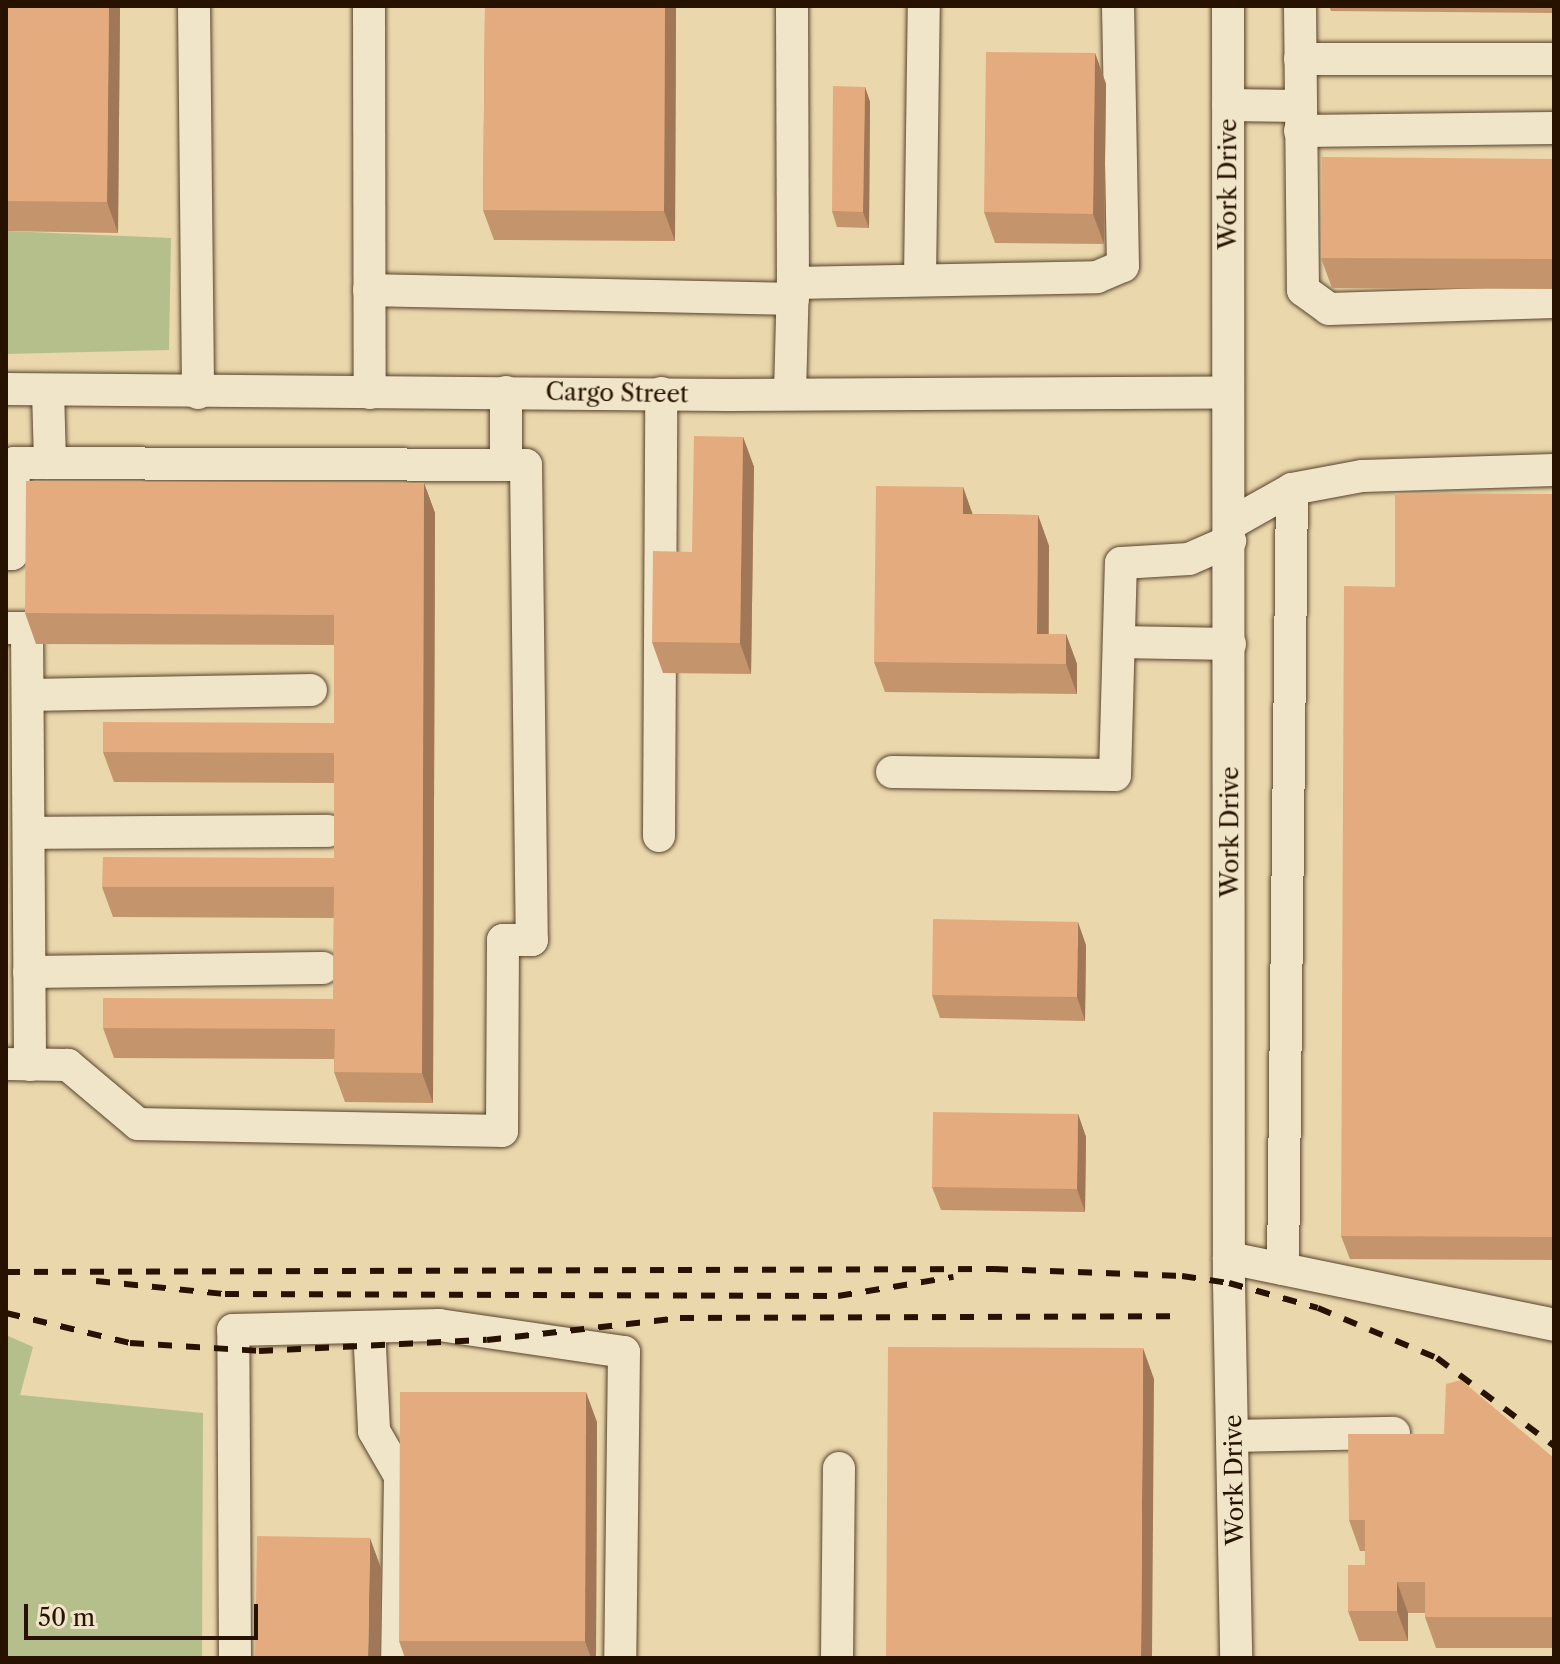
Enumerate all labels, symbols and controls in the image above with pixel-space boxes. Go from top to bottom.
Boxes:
street label: Work Drive [1214,118,1242,250]
street label: Cargo Street [545,377,689,409]
street label: Work Drive [1216,766,1244,898]
street label: Work Drive [1218,1414,1250,1546]
scale bar [28,1588,262,1638]
text: 50 m [38,1603,95,1632]

